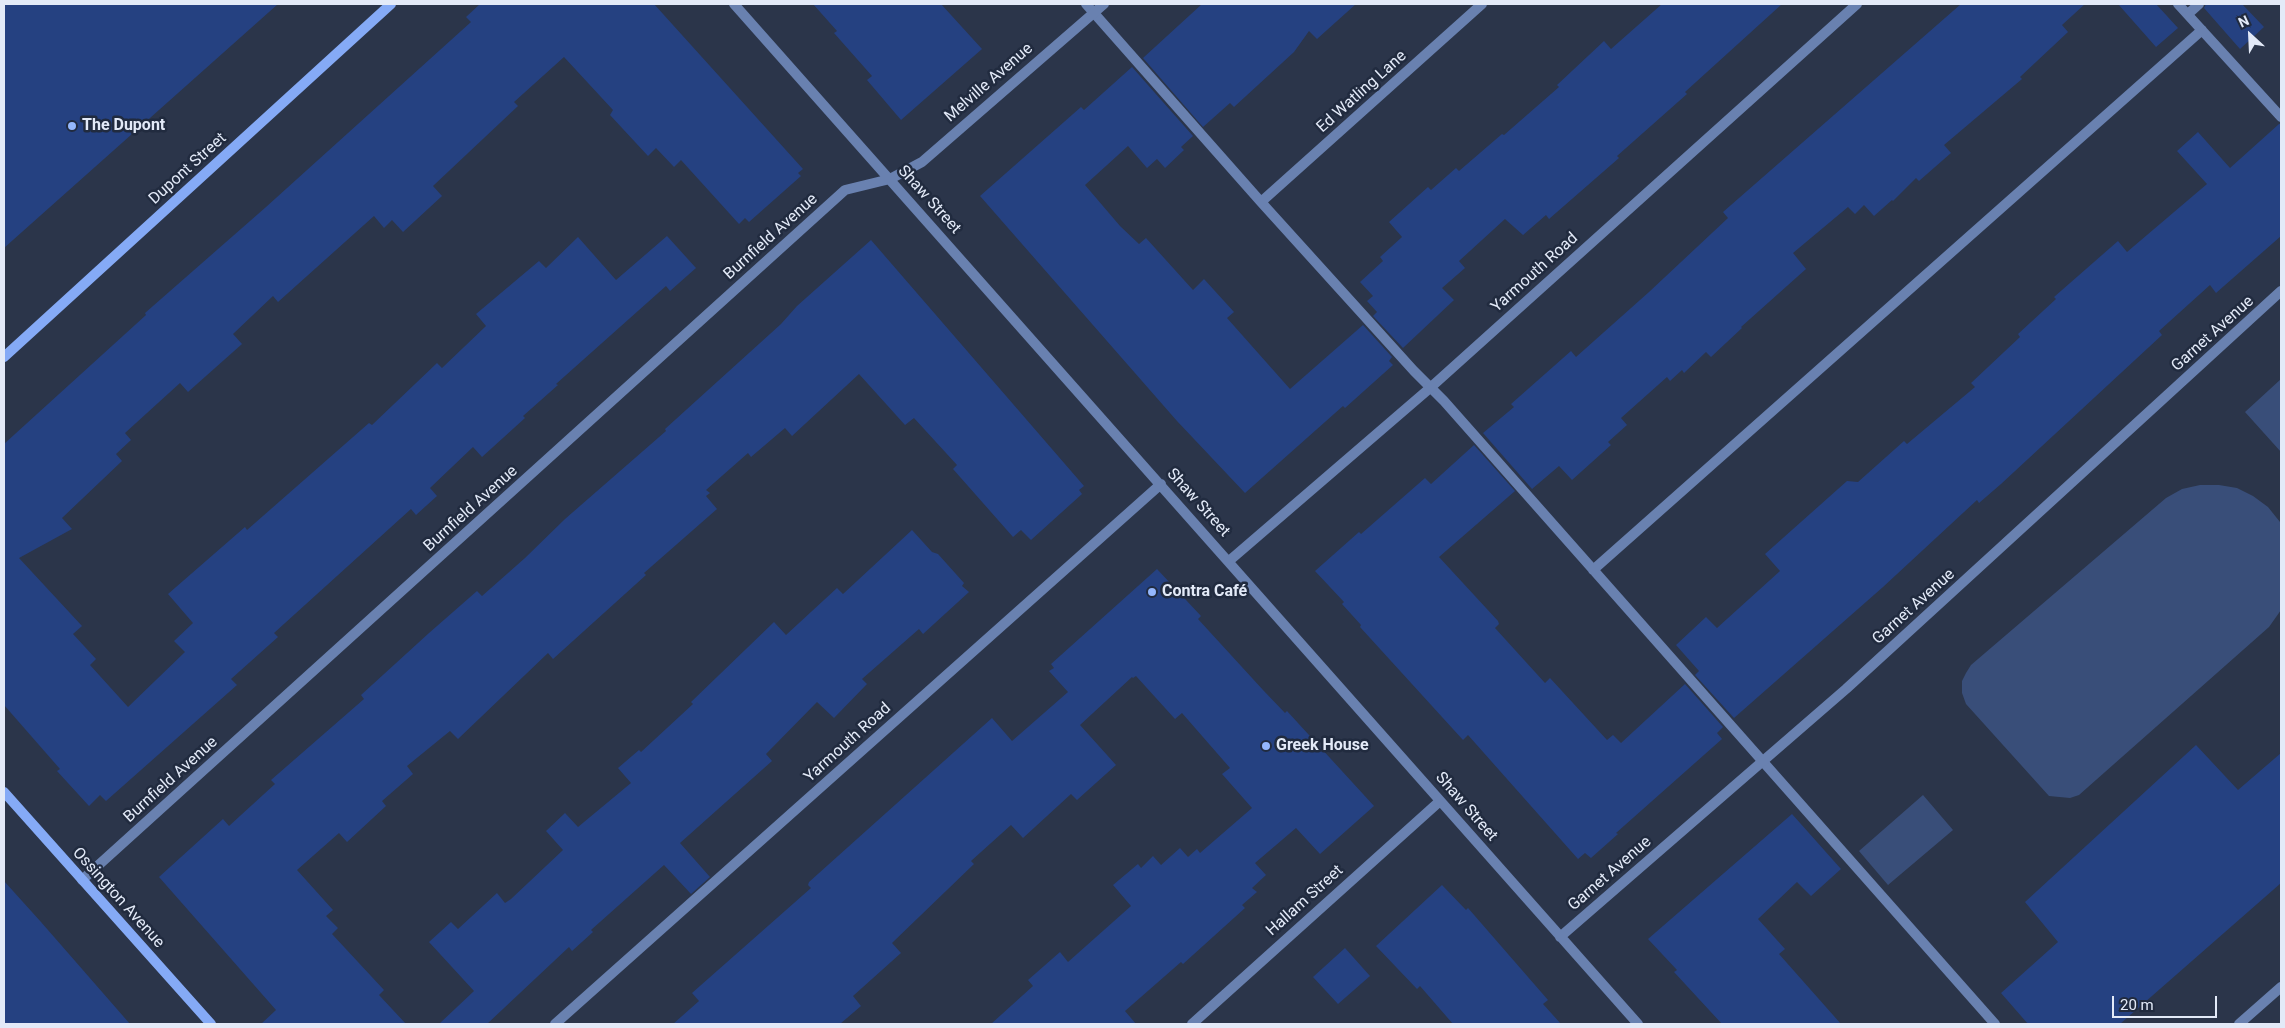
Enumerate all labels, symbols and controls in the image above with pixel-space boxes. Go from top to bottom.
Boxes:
north arrow [2225,10,2275,60]
text: N [2236,12,2252,31]
street label: Melville Avenue [941,39,1037,127]
street label: Ed Watling Lane [1313,47,1411,137]
place label: The Dupont [82,116,165,136]
marker: The Dupont [66,120,78,132]
street label: Dupont Street [145,129,231,209]
street label: Shaw Street [893,162,965,238]
street label: Burnfield Avenue [720,190,822,284]
street label: Yarmouth Road [1488,229,1582,317]
street label: Garnet Avenue [2168,292,2258,376]
street label: Burnfield Avenue [420,462,522,556]
street label: Shaw Street [1162,465,1234,541]
street label: Garnet Avenue [1869,565,1959,649]
place label: Contra Café [1162,582,1247,602]
marker: Contra Café [1146,586,1158,598]
street label: Yarmouth Road [801,699,895,787]
street label: Burnfield Avenue [120,733,222,827]
place label: Greek House [1276,736,1369,756]
marker: Greek House [1260,740,1272,752]
street label: Shaw Street [1431,769,1501,845]
street label: Garnet Avenue [1565,833,1655,915]
street label: Ossington Avenue [68,844,168,952]
street label: Hallam Street [1263,861,1347,941]
scale bar [2115,986,2220,1018]
text: 20 m [2120,996,2154,1014]

